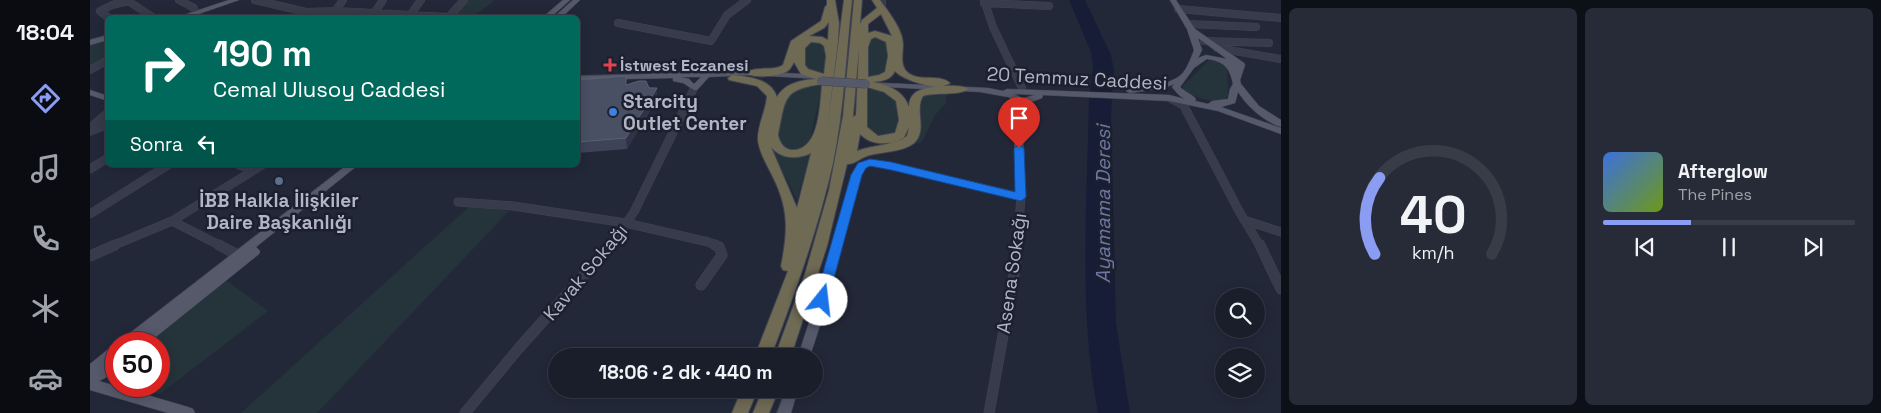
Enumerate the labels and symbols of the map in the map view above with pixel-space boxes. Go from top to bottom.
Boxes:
place label: İstwest Eczanesi [620,55,748,76]
marker: İstwest Eczanesi [604,59,616,71]
street label: 20 Temmuz Caddesi [986,61,1168,96]
place label: Starcity Outlet Center [623,89,747,136]
pin [998,97,1040,148]
marker: Starcity Outlet Center [607,106,619,118]
water label: Ayamama Deresi [1090,123,1116,283]
marker: İBB Halkla İlişkiler Daire Başkanlığı [273,175,285,187]
place label: İBB Halkla İlişkiler Daire Başkanlığı [199,188,359,235]
street label: Asena Sokağı [991,211,1032,335]
street label: Kavak Sokağı [538,219,633,326]
position arrow [795,273,847,325]
speed limit sign: 50 [105,332,170,397]

